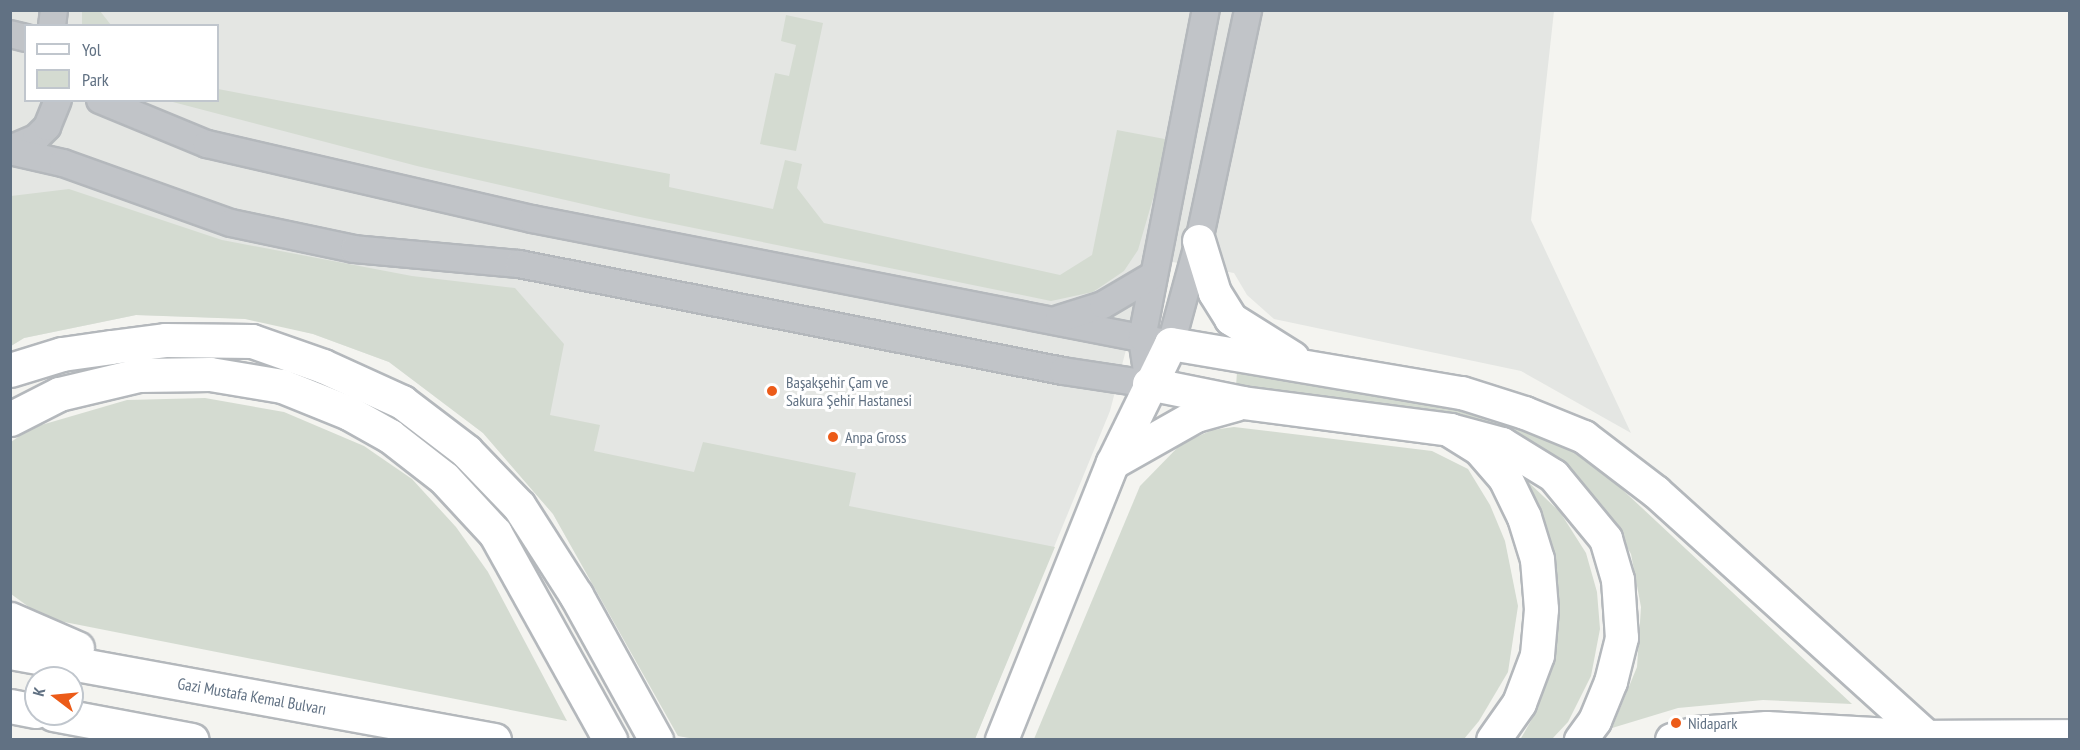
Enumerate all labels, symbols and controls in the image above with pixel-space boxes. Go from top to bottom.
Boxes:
legend [24,24,219,102]
text: Yol [82,38,101,61]
text: Park [82,68,109,91]
place label: Başakşehir Çam ve Sakura Şehir Hastanesi [786,372,912,410]
marker: Başakşehir Çam ve Sakura Şehir Hastanesi [763,382,781,400]
place label: Anpa Gross [845,427,906,447]
marker: Anpa Gross [826,430,840,444]
north arrow [24,666,84,726]
street label: Gazi Mustafa Kemal Bulvarı [176,673,328,719]
text: K [28,685,49,698]
place label: Nidapark [1688,713,1737,733]
marker: Nidapark [1669,716,1683,730]

